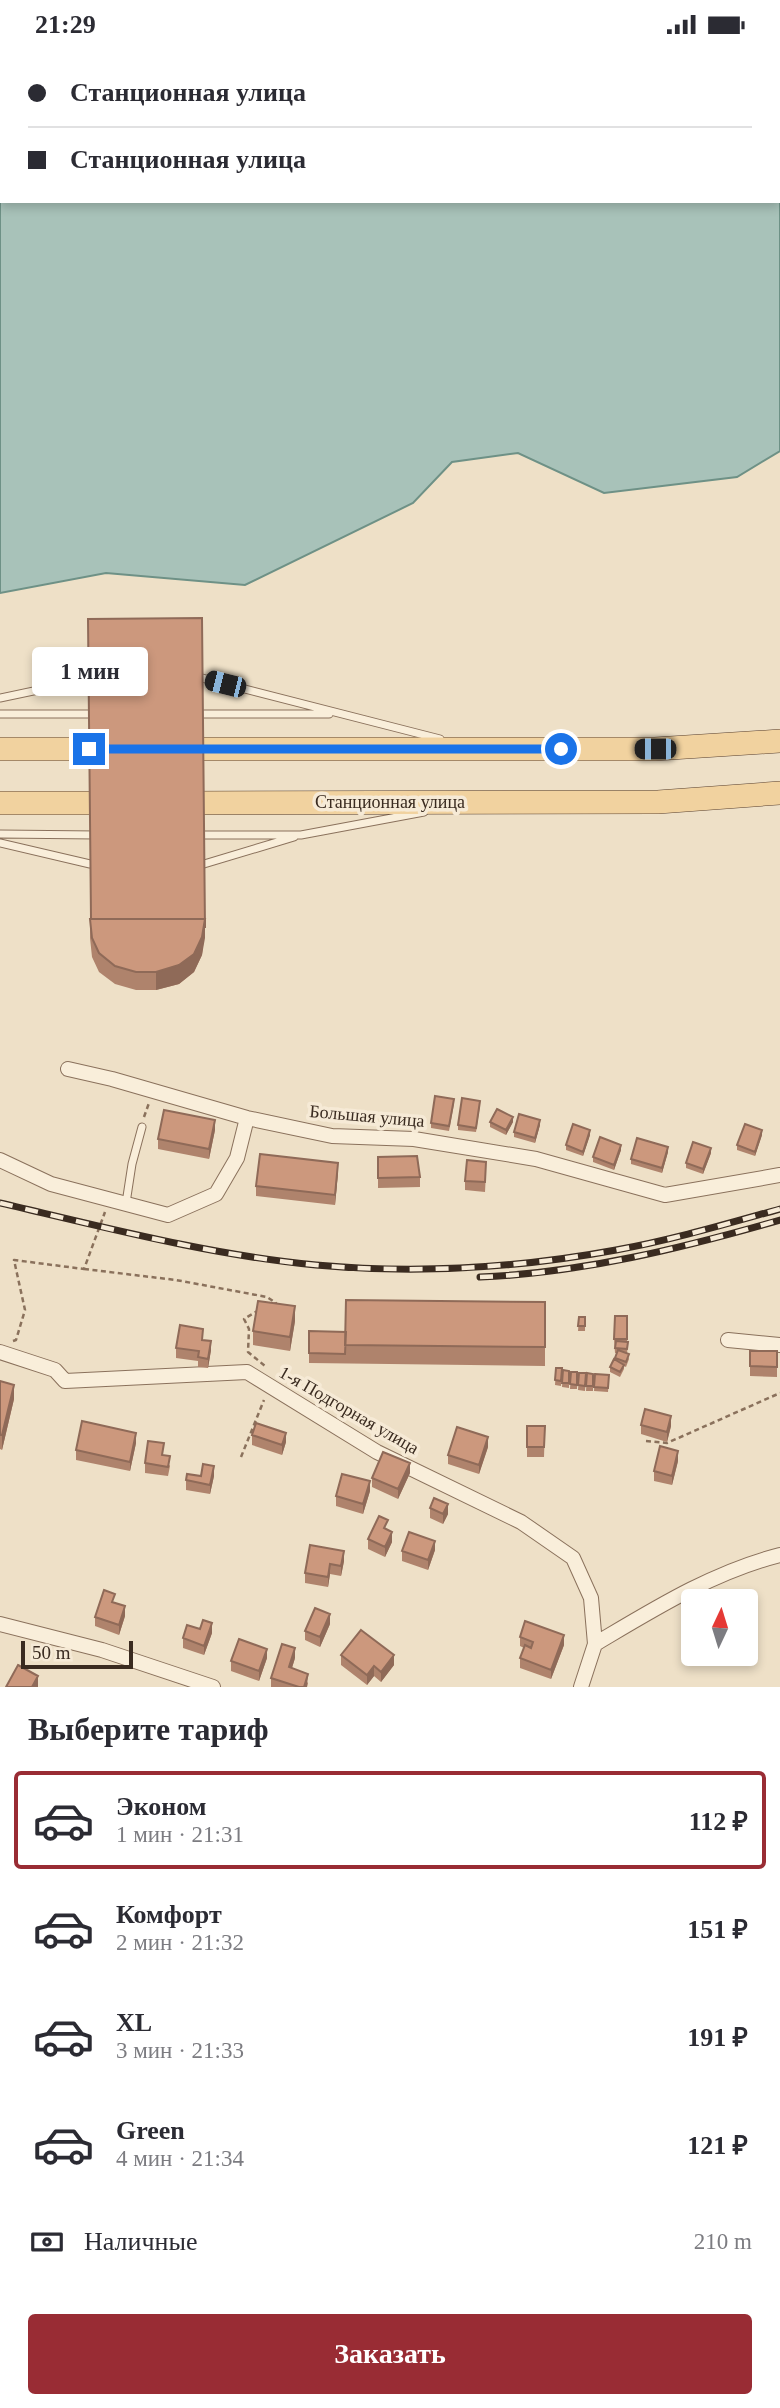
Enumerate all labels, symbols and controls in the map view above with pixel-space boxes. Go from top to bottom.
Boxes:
text: 21:29 [35,10,96,39]
text: Станционная улица [70,78,306,107]
text: Станционная улица [70,145,306,174]
callout: 1 мин [31,647,147,697]
text: 1 мин [60,659,120,684]
car [203,669,248,699]
route end [73,733,105,765]
route start [545,733,577,765]
car [635,739,677,760]
street label: Станционная улица [315,792,465,812]
street label: Большая улица [309,1101,425,1131]
street label: 1-я Подгорная улица [275,1362,423,1458]
north arrow [681,1589,758,1666]
map controls [681,1589,758,1666]
scale bar [21,1638,133,1670]
text: 50 m [32,1642,71,1663]
text: Выберите тариф [28,1711,269,1747]
icon: car [32,1789,95,1852]
text: Эконом [116,1792,206,1821]
text: 112 ₽ [689,1807,748,1836]
text: 1 мин · 21:31 [116,1822,244,1847]
icon: car [32,1897,95,1960]
text: Комфорт [116,1900,222,1929]
text: 151 ₽ [687,1915,748,1944]
text: 2 мин · 21:32 [116,1930,244,1955]
icon: car [32,2005,95,2068]
text: XL [116,2008,152,2037]
text: 191 ₽ [687,2023,748,2052]
text: 3 мин · 21:33 [116,2038,244,2063]
icon: car [32,2113,95,2176]
text: Green [116,2116,185,2145]
text: 121 ₽ [687,2131,748,2160]
text: 4 мин · 21:34 [116,2146,244,2171]
icon: cash [28,2223,66,2261]
text: Наличные [84,2227,197,2256]
text: 210 m [694,2229,752,2254]
button: Заказать [28,2314,752,2394]

